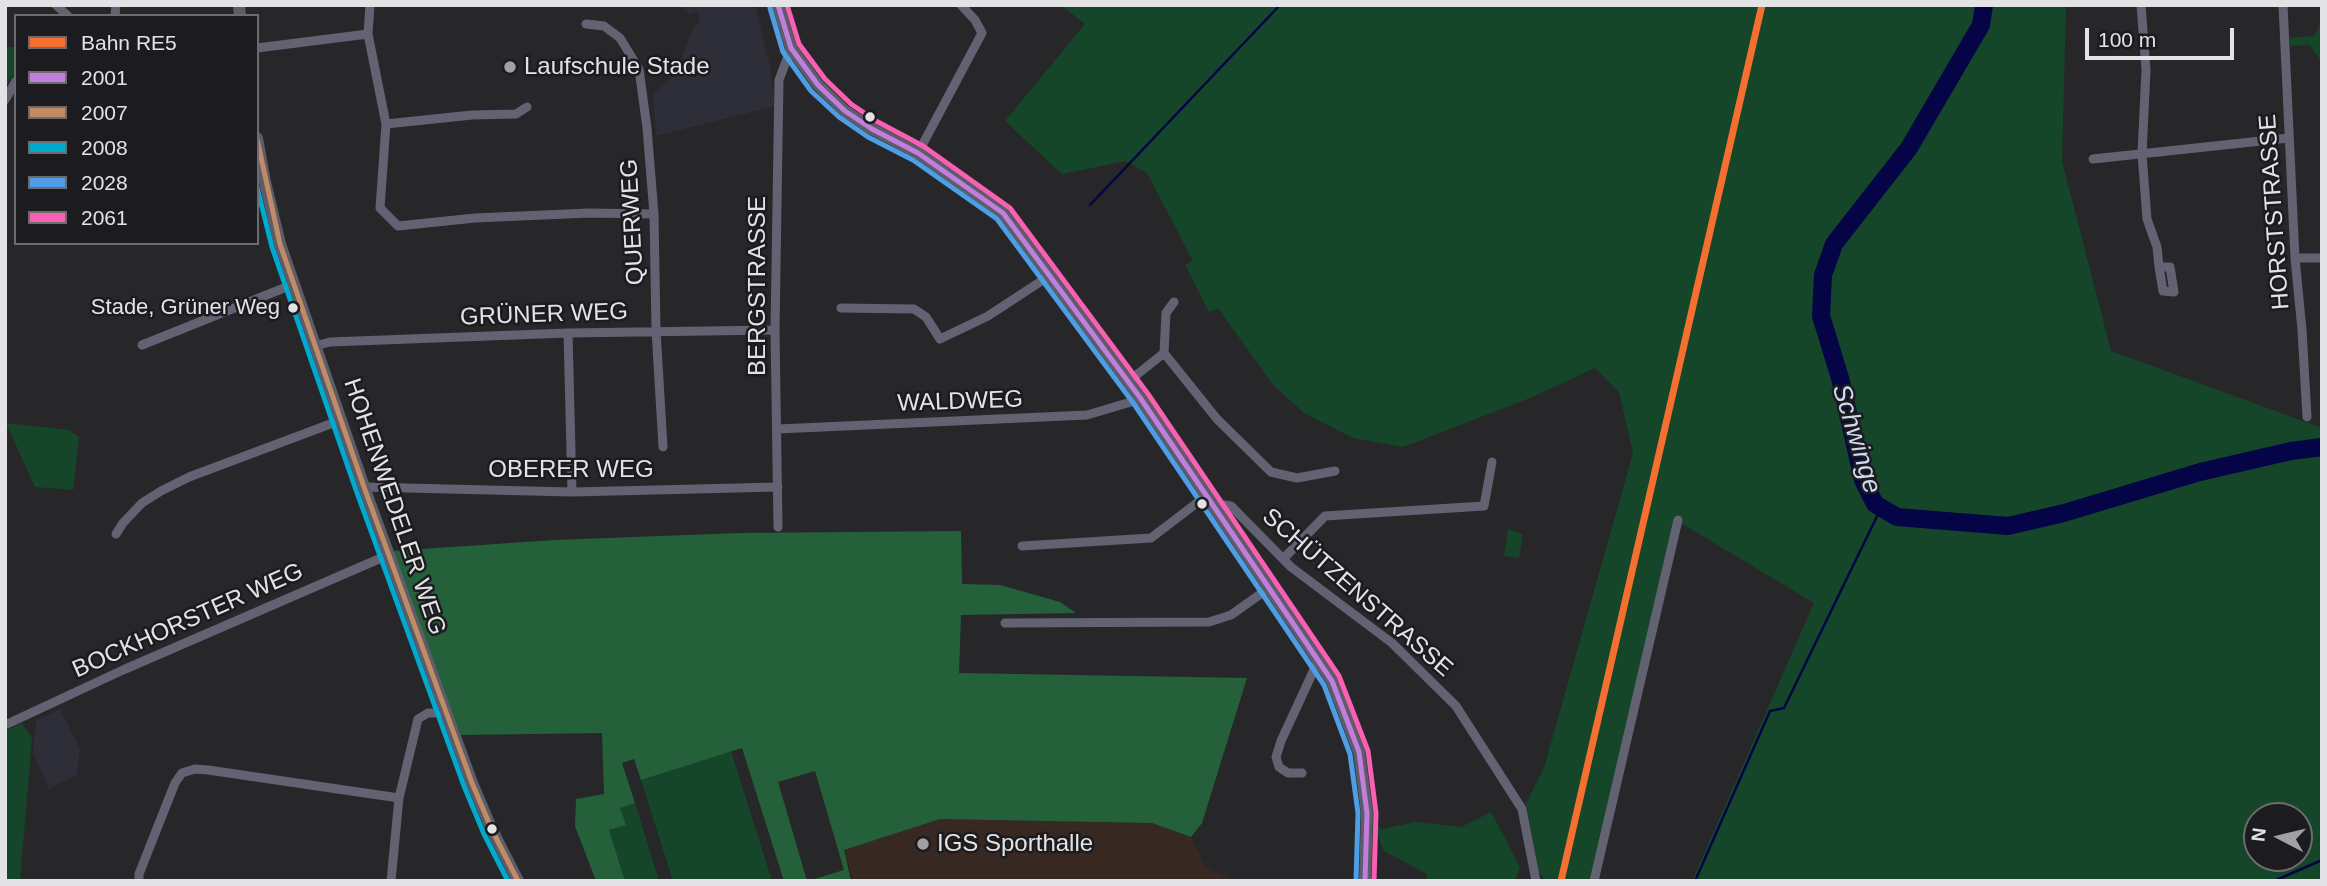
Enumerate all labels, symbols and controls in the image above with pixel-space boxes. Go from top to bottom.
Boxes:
legend [14,14,259,245]
scale bar [2089,14,2238,58]
text: 100 m [2098,28,2156,51]
text: Bahn RE5 [81,31,177,54]
place label: Laufschule Stade [524,53,709,81]
marker: Laufschule Stade [502,59,518,75]
text: 2001 [81,66,128,89]
text: 2007 [81,101,128,124]
unlabelled marker [863,110,877,124]
street label: HORSTSTRASSE [2254,113,2296,311]
text: 2008 [81,136,128,159]
street label: QUERWEG [615,158,651,286]
text: 2028 [81,171,128,194]
street label: BERGSTRASSE [744,196,772,376]
text: 2061 [81,206,128,229]
place label: Stade, Grüner Weg [91,295,280,321]
street label: GRÜNER WEG [460,298,628,332]
marker: Stade, Grüner Weg [286,301,300,315]
street label: HOHENWEDELER WEG [337,375,451,639]
water label: Schwinge [1825,381,1887,497]
street label: WALDWEG [897,385,1023,419]
street label: OBERER WEG [488,456,654,484]
unlabelled marker [1195,497,1209,511]
street label: SCHÜTZENSTRASSE [1256,503,1458,683]
street label: BOCKHORSTER WEG [68,557,308,685]
north arrow [2243,802,2313,872]
unlabelled marker [485,822,499,836]
text: N [2247,827,2270,843]
place label: IGS Sporthalle [937,830,1093,858]
marker: IGS Sporthalle [915,836,931,852]

